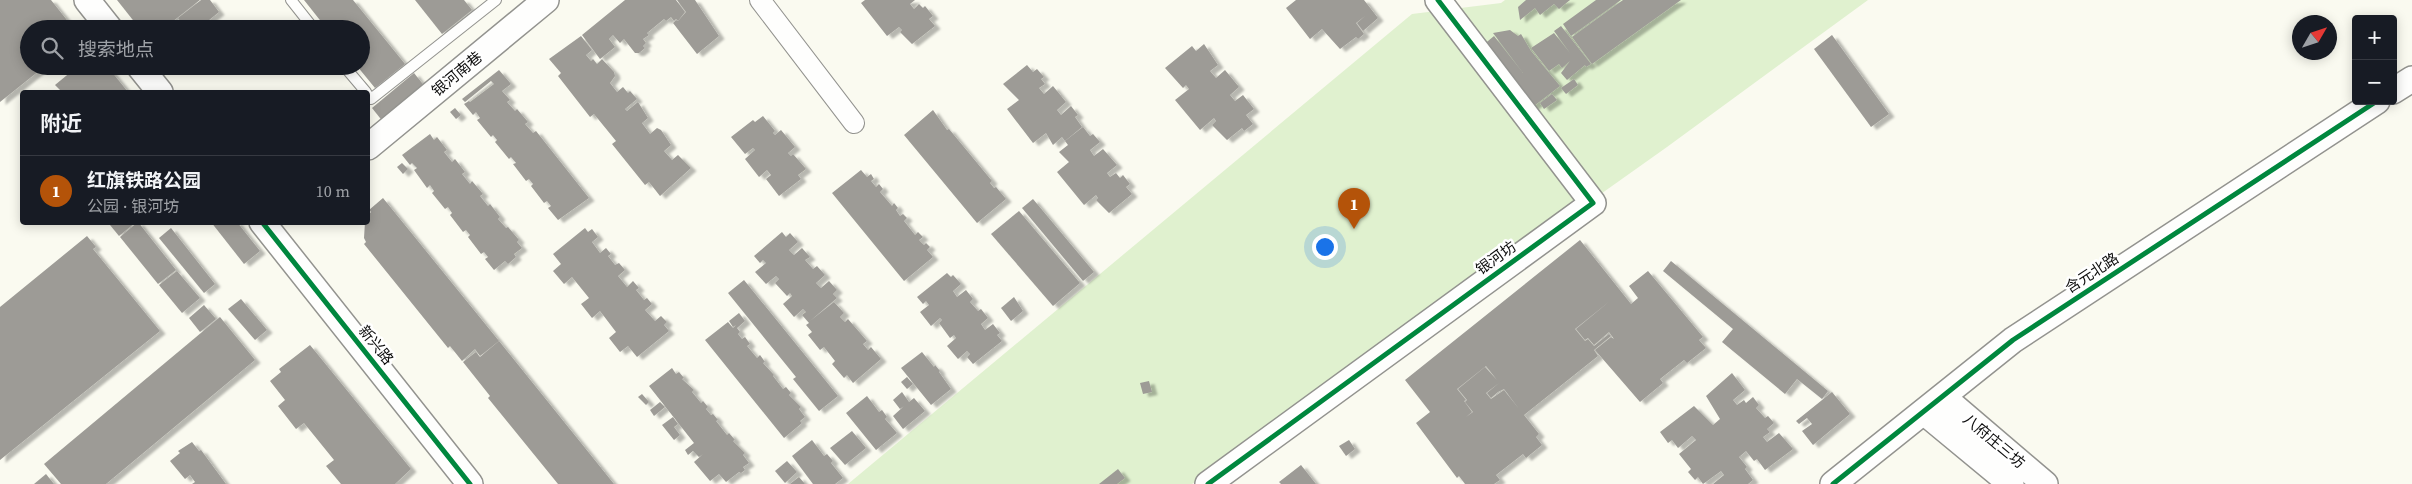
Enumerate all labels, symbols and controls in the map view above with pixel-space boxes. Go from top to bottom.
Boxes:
north arrow [2292,15,2337,60]
map controls [2352,15,2397,105]
button: + [2352,15,2397,60]
search box [20,20,370,75]
icon: search [38,34,66,62]
text: 搜索地点 [78,36,154,62]
street label: 银河南巷 [427,46,486,101]
button: − [2352,60,2397,105]
text: 附近 [40,109,82,138]
text: 红旗铁路公园 [87,167,201,193]
text: 1 [52,180,60,202]
text: 10 m [316,180,350,202]
pin: 1 [1338,188,1370,229]
text: 公园 · 银河坊 [87,195,179,217]
your location [1312,234,1338,260]
street label: 银河坊 [1471,236,1520,279]
street label: 含元北路 [2061,247,2123,298]
street label: 新兴路 [354,321,399,369]
street label: 八府庄三坊 [1959,408,2030,473]

